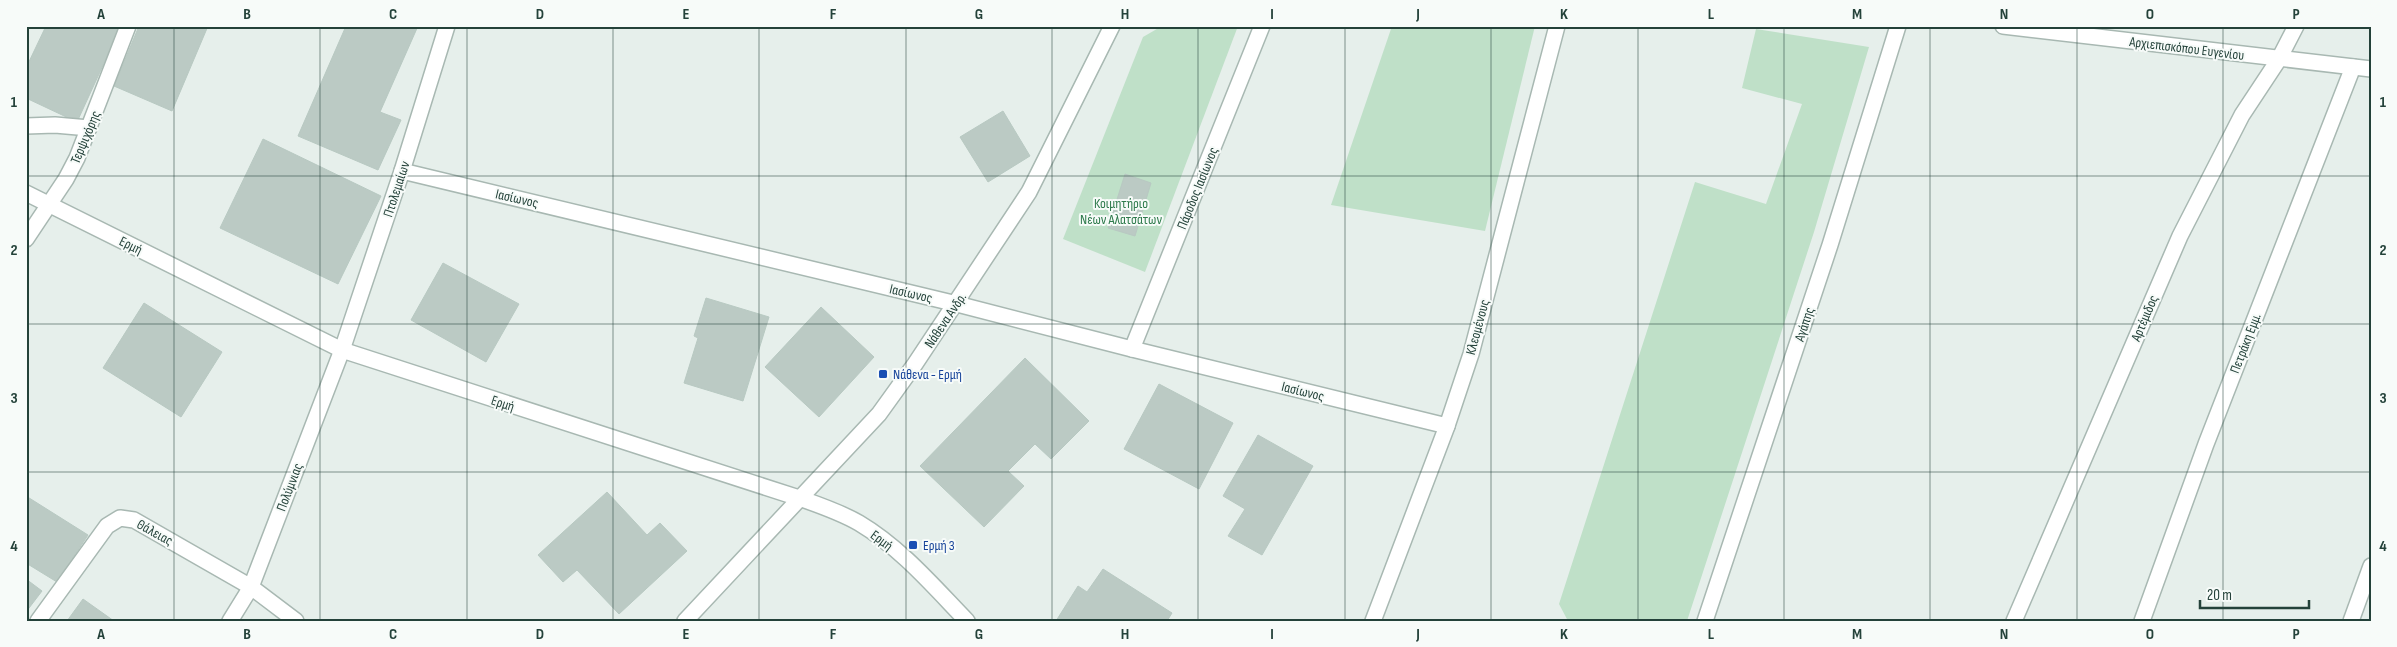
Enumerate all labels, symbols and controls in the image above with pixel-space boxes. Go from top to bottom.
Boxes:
text: A [96,5,105,24]
text: B [243,5,251,24]
text: C [389,5,397,24]
text: D [536,5,544,24]
text: E [683,5,690,24]
text: F [830,5,837,24]
text: G [975,5,983,24]
text: H [1121,5,1129,24]
text: I [1270,5,1274,24]
text: J [1415,5,1420,24]
text: K [1560,5,1568,24]
text: L [1708,5,1715,24]
text: M [1852,5,1862,24]
text: N [2000,5,2008,24]
text: O [2146,5,2154,24]
text: P [2292,5,2300,24]
street label: Αρχιεπισκόπου Ευγενίου [2128,33,2245,64]
text: 1 [11,93,18,112]
text: 1 [2380,93,2387,112]
street label: Τερψιχόρης [67,108,104,166]
street label: Πάροδος Ιασίωνος [1173,145,1222,232]
street label: Πτολεμαίων [379,159,414,219]
street label: Ιασίωνος [494,185,540,212]
park label: Κοιμητήριο Νέων Αλατσάτων [1080,195,1162,228]
street label: Ερμή [116,233,145,258]
text: 2 [10,241,18,260]
text: 2 [2379,241,2387,260]
street label: Ιασίωνος [888,280,934,307]
street label: Νάθενα Ανδρ. [921,289,970,351]
street label: Αρτέμιδος [2127,293,2162,345]
street label: Κλεομένους [1462,298,1493,357]
street label: Αγάπης [1791,305,1818,344]
street label: Πετράκη Εμμ. [2226,311,2265,376]
place label: Νάθενα - Ερμή [893,366,962,383]
marker: Νάθενα - Ερμή [877,368,889,380]
street label: Ιασίωνος [1280,378,1326,405]
text: 3 [10,389,18,408]
text: 3 [2379,389,2387,408]
street label: Ερμή [489,392,517,415]
street label: Πολύμνιας [273,461,306,514]
street label: Θάλειας [134,516,176,549]
street label: Ερμή [867,527,896,554]
text: 4 [10,537,18,556]
place label: Ερμή 3 [923,537,955,554]
text: 4 [2379,537,2387,556]
marker: Ερμή 3 [907,539,919,551]
scale bar [2200,577,2308,609]
text: 20 m [2207,586,2232,605]
text: A [96,625,105,644]
text: B [243,625,251,644]
text: C [389,625,397,644]
text: D [536,625,544,644]
text: E [683,625,690,644]
text: F [830,625,837,644]
text: G [975,625,983,644]
text: H [1121,625,1129,644]
text: I [1270,625,1274,644]
text: J [1415,625,1420,644]
text: K [1560,625,1568,644]
text: L [1708,625,1715,644]
text: M [1852,625,1862,644]
text: N [2000,625,2008,644]
text: O [2146,625,2154,644]
text: P [2292,625,2300,644]

